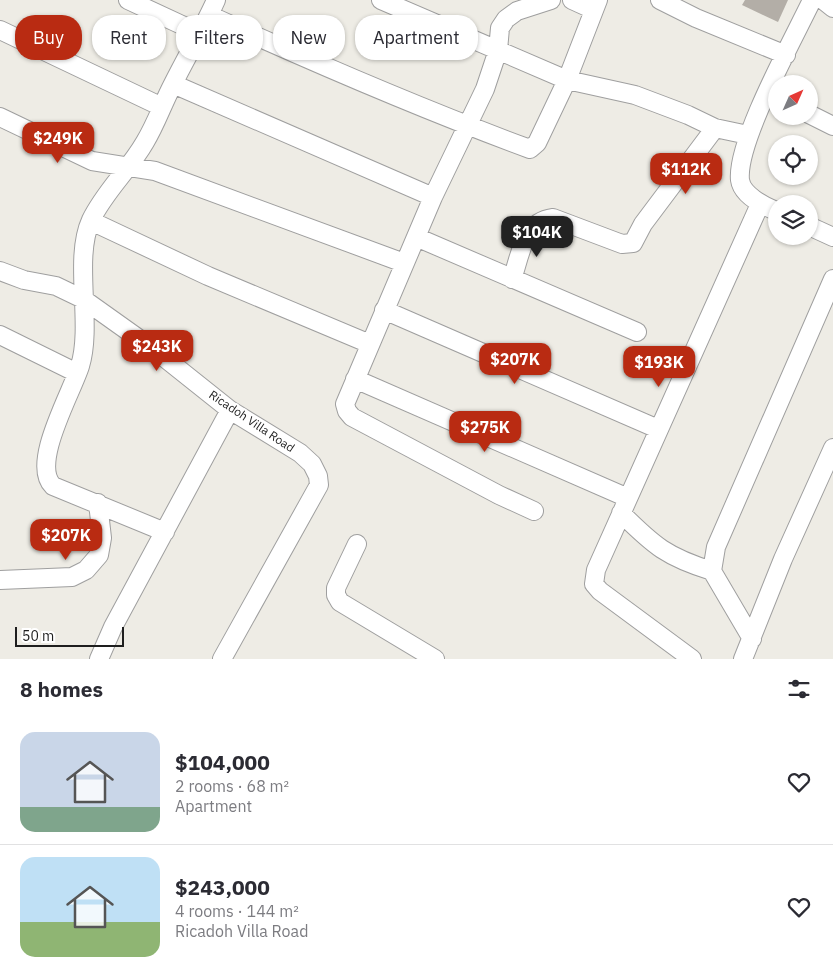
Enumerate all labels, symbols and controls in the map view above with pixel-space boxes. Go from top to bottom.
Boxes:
chip: Buy [15,15,82,60]
chip: Rent [92,15,166,60]
chip: Filters [176,15,263,60]
chip: New [273,15,345,60]
chip: Apartment [355,15,478,60]
north arrow [768,75,818,125]
map controls [768,75,818,245]
pin: $249K [23,121,93,164]
text: $249K [33,128,83,148]
button: locate [768,135,818,185]
pin: $112K [651,152,721,195]
text: $112K [661,159,711,179]
button: layers [768,195,818,245]
pin: $104K [502,216,572,258]
text: $104K [512,222,562,242]
pin: $243K [122,330,192,372]
text: $243K [132,336,182,356]
pin: $207K [480,342,550,385]
pin: $193K [624,346,694,388]
text: $207K [490,349,540,369]
text: $193K [634,352,684,372]
street label: Ricadoh Villa Road [206,387,298,455]
pin: $275K [450,410,520,453]
text: $275K [460,417,510,437]
pin: $207K [31,518,101,561]
text: $207K [41,525,91,545]
scale bar [15,624,124,647]
text: 50 m [22,627,54,645]
text: 8 homes [20,675,103,703]
icon: filters [785,675,813,703]
text: $104,000 [175,748,270,776]
icon: home [60,752,120,812]
icon: heart [785,768,813,796]
text: 2 rooms · 68 m² [175,776,289,796]
text: Apartment [175,796,252,816]
text: $243,000 [175,873,270,901]
icon: home [60,877,120,937]
icon: heart [785,893,813,921]
text: 4 rooms · 144 m² [175,901,299,921]
text: Ricadoh Villa Road [175,921,308,941]

